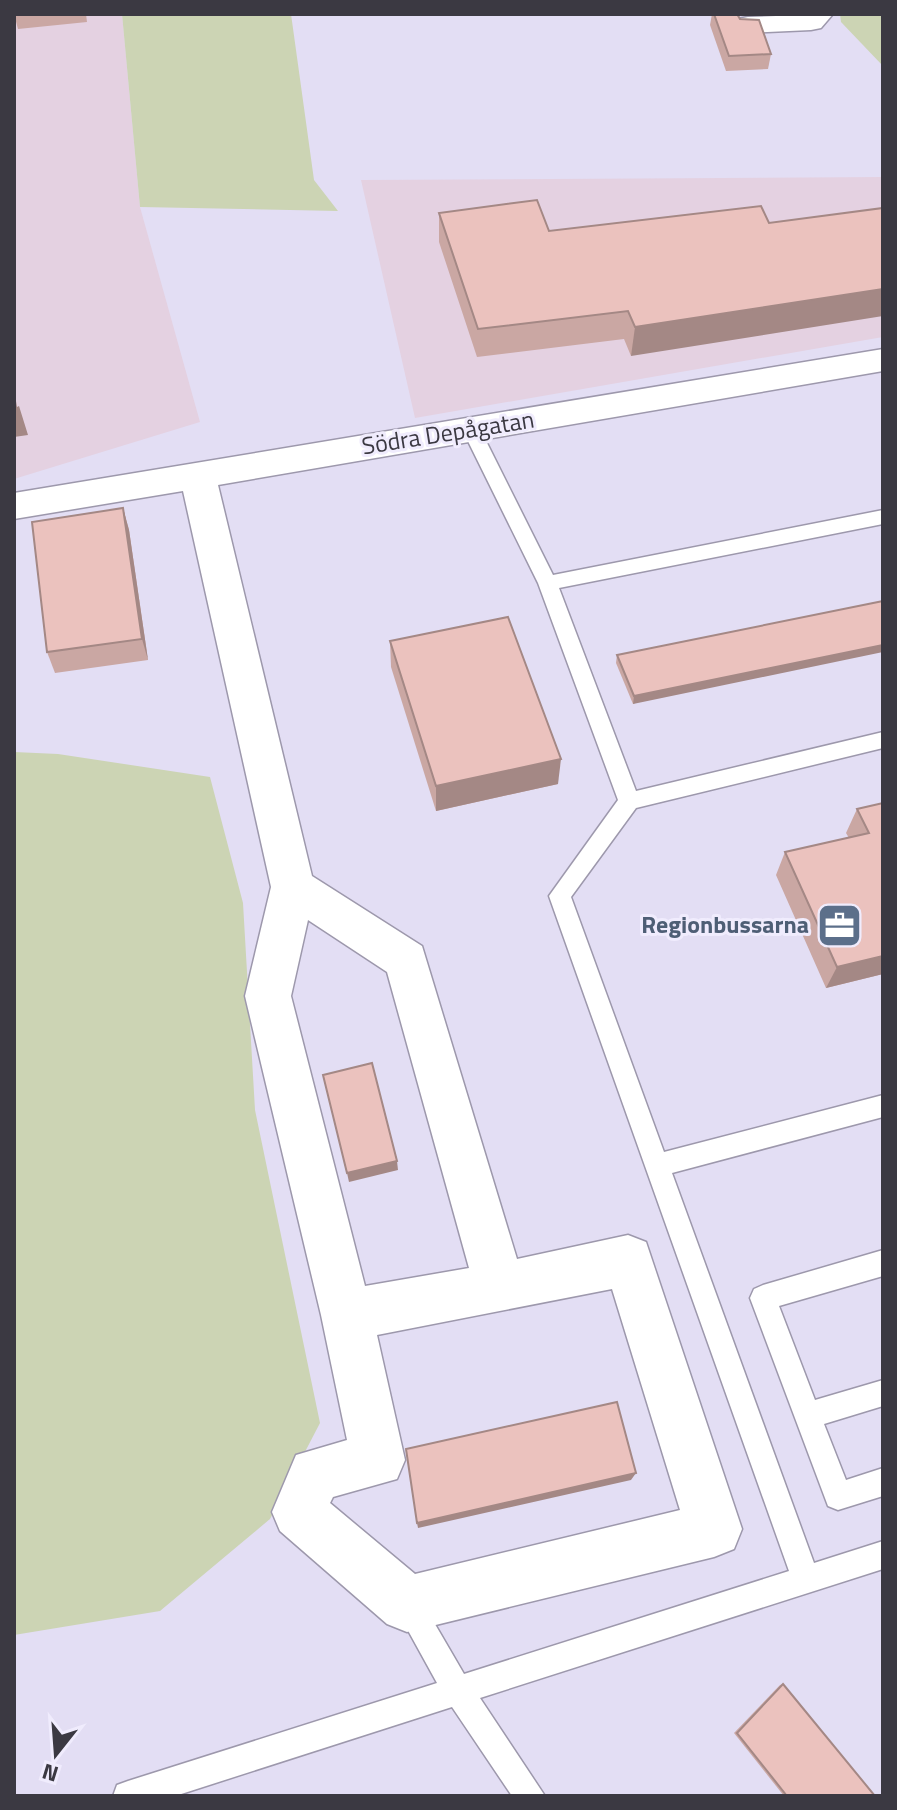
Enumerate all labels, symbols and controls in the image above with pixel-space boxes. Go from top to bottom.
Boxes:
street label: Södra Depågatan [359,401,537,463]
office icon: Regionbussarna [816,901,864,949]
place label: Regionbussarna [641,906,809,942]
north arrow [16,1714,96,1794]
text: N [38,1755,62,1792]

